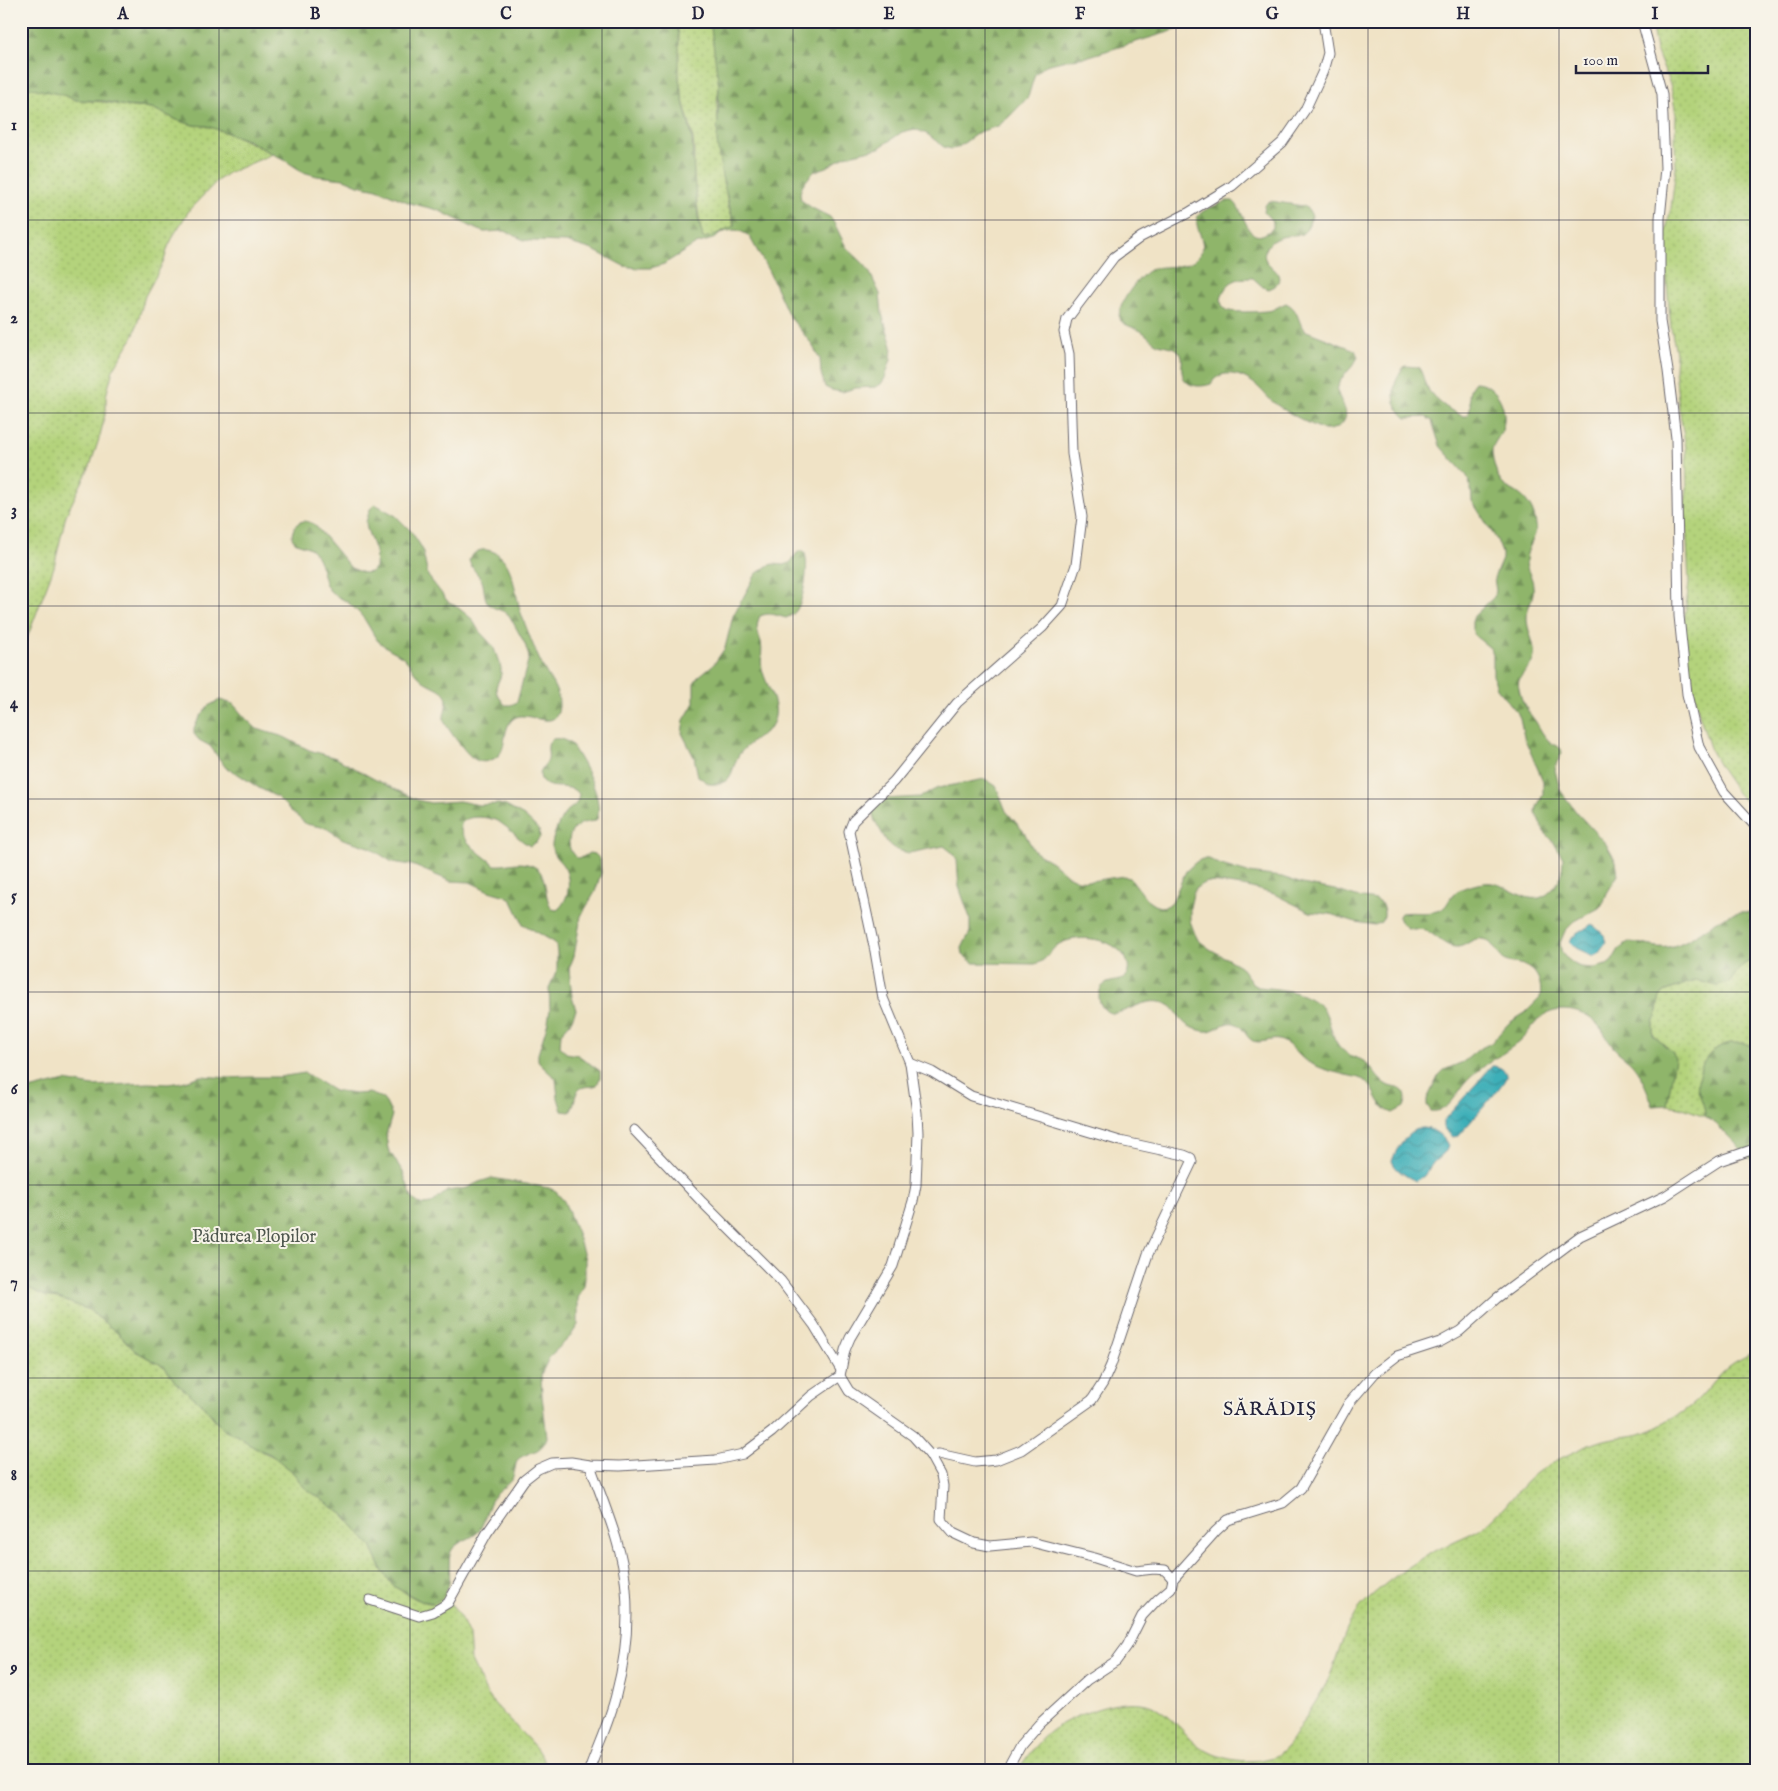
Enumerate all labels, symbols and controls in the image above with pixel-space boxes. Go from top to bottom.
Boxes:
text: A [117,5,130,25]
text: B [310,5,321,25]
text: C [500,5,512,25]
text: D [692,5,705,25]
text: E [883,5,895,25]
text: F [1075,5,1086,25]
text: G [1266,5,1279,25]
text: H [1456,5,1470,25]
text: I [1652,5,1659,25]
scale bar [1576,42,1708,74]
text: 100 m [1583,51,1619,70]
text: 1 [11,116,17,136]
text: 2 [10,309,18,329]
text: 3 [11,501,17,521]
text: 4 [10,694,19,714]
text: 5 [11,887,17,907]
text: 6 [11,1080,19,1100]
park label: Pădurea Plopilor [192,1226,316,1249]
text: 7 [10,1273,18,1293]
district label: SĂRĂDIȘ [1223,1397,1317,1422]
text: 8 [11,1466,17,1486]
text: 9 [10,1659,18,1679]

